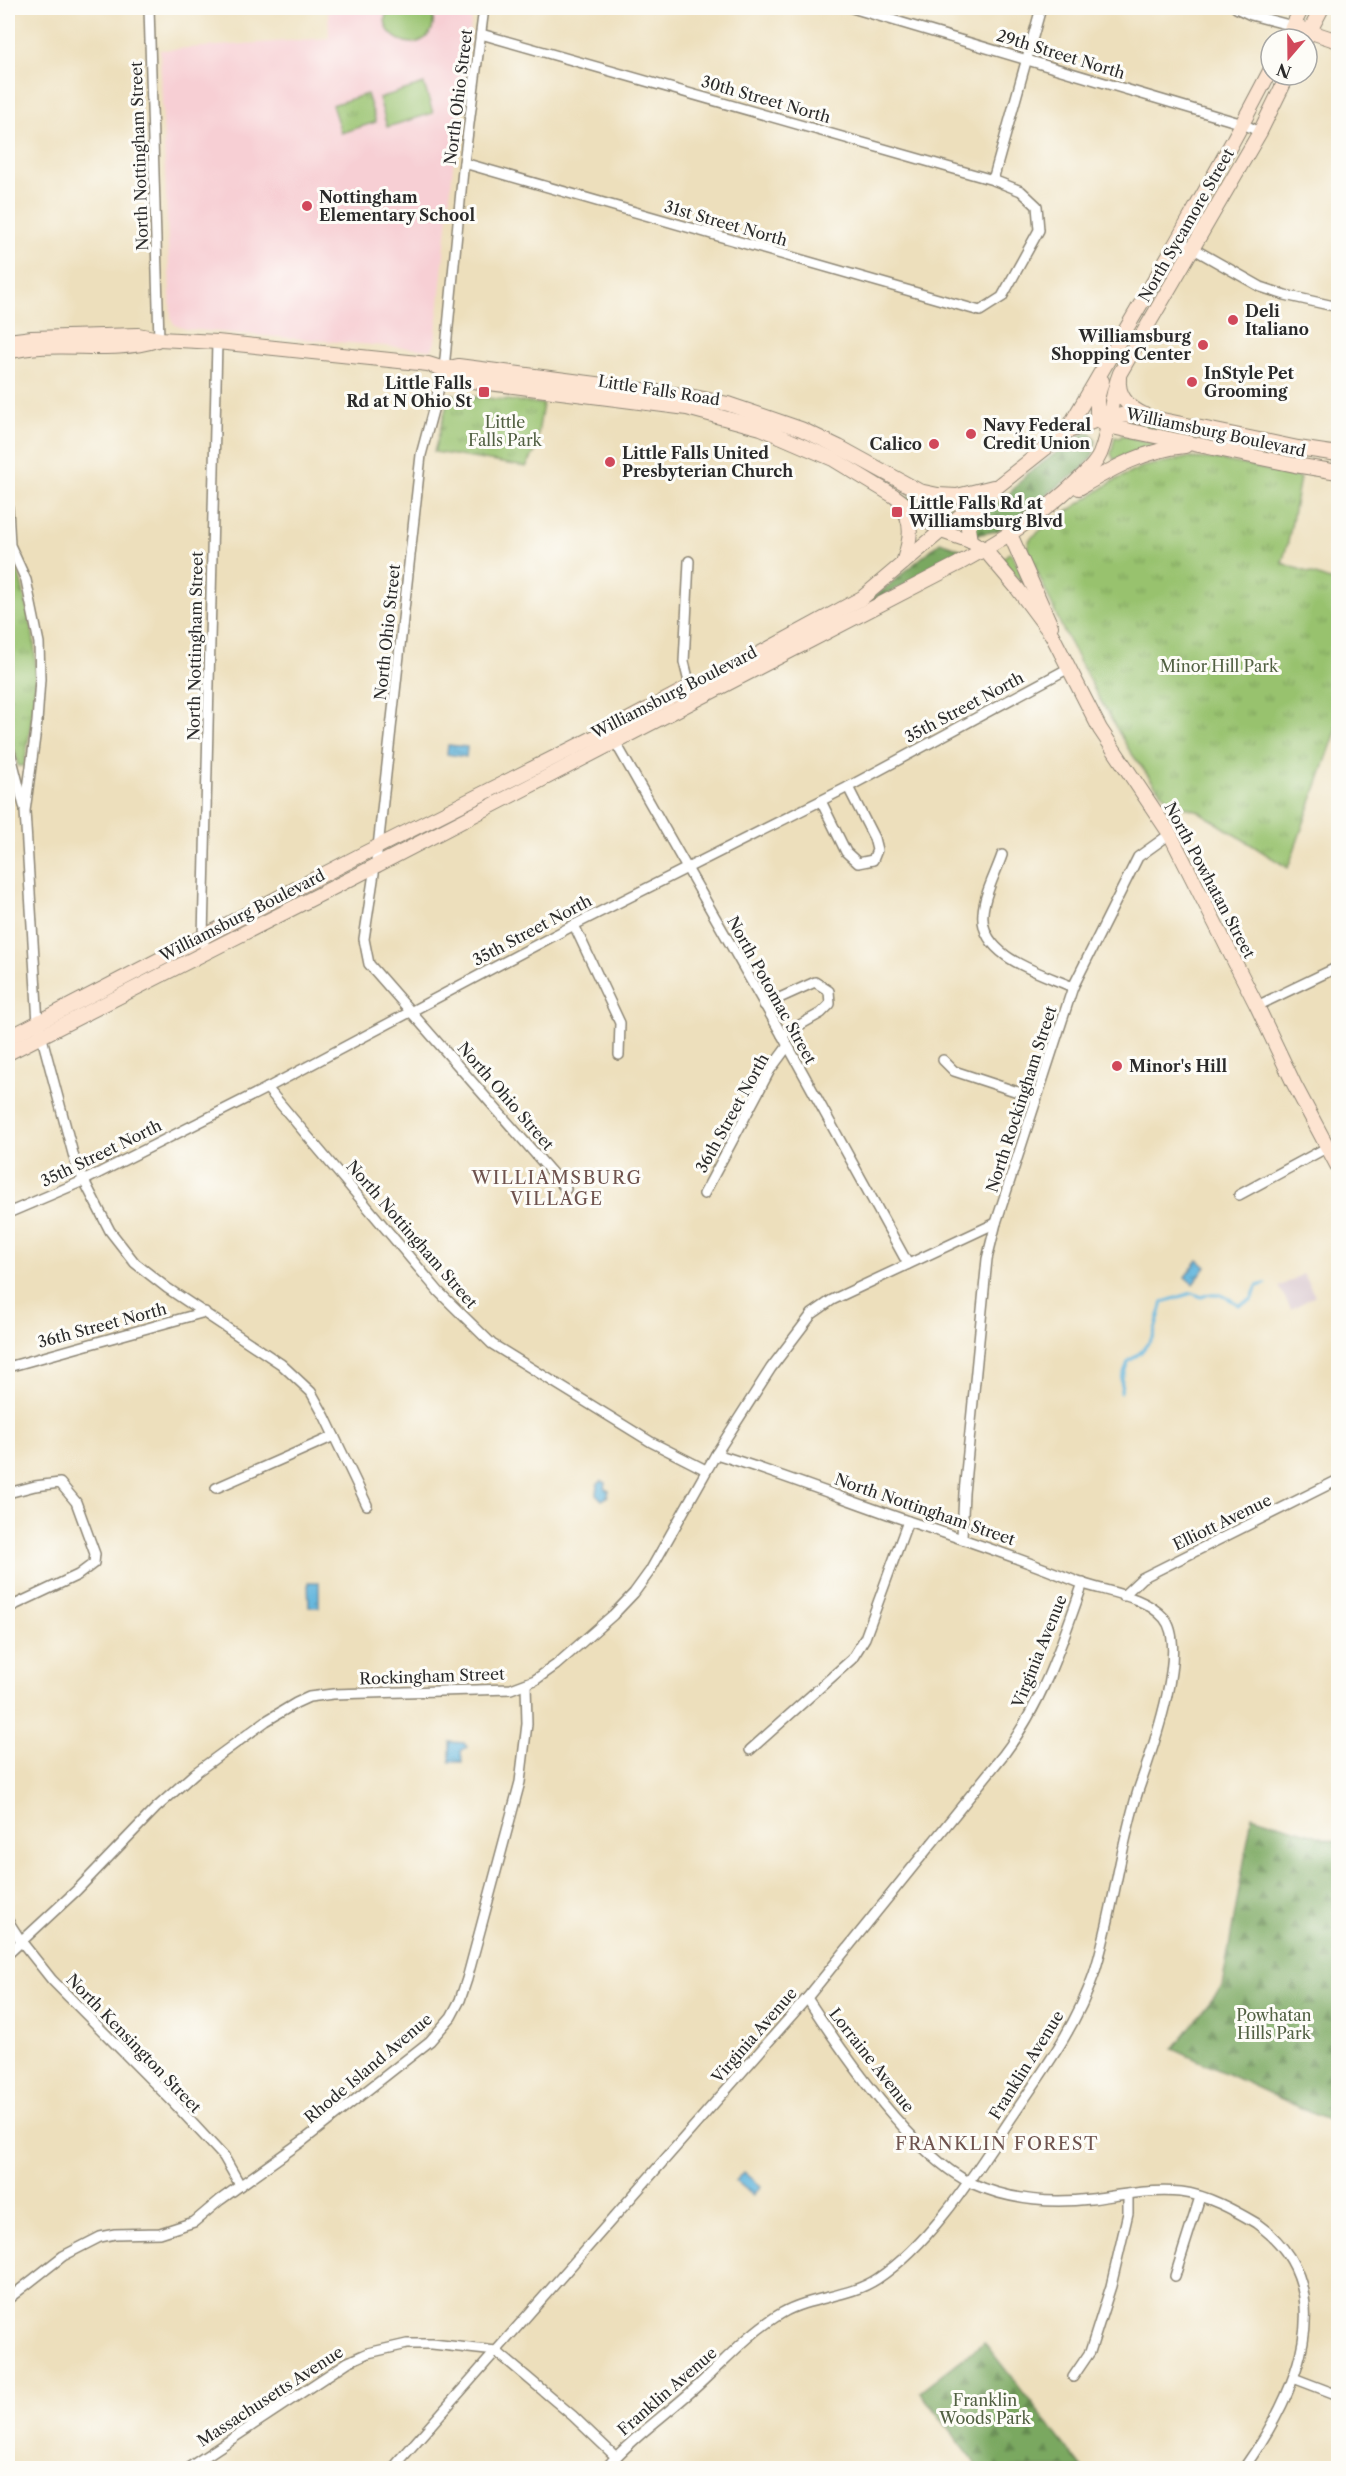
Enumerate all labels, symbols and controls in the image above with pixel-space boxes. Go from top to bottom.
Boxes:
street label: 29th Street North [994,25,1128,83]
north arrow [1259,27,1319,87]
street label: North Ohio Street [440,28,476,166]
text: N [1274,59,1294,83]
street label: North Nottingham Street [126,61,152,251]
street label: 30th Street North [699,71,833,127]
street label: North Sycamore Street [1134,144,1238,305]
place label: Nottingham Elementary School [319,187,475,225]
street label: 31st Street North [662,196,790,250]
marker: Nottingham Elementary School [300,199,314,213]
place label: Deli Italiano [1245,301,1309,339]
marker: Deli Italiano [1226,313,1240,327]
place label: Williamsburg Shopping Center [1051,326,1192,364]
marker: Williamsburg Shopping Center [1196,338,1210,352]
place label: InStyle Pet Grooming [1204,363,1294,401]
street label: Little Falls Road [597,370,722,410]
place label: Little Falls Rd at N Ohio St [346,373,473,411]
marker: InStyle Pet Grooming [1185,375,1199,389]
marker: Little Falls Rd at N Ohio St [477,385,491,399]
street label: Williamsburg Boulevard [1123,403,1308,461]
park label: Little Falls Park [468,412,543,450]
place label: Navy Federal Credit Union [983,415,1092,453]
marker: Navy Federal Credit Union [964,427,978,441]
place label: Calico [870,434,922,454]
marker: Calico [927,437,941,451]
place label: Little Falls United Presbyterian Church [622,443,793,481]
marker: Little Falls United Presbyterian Church [603,455,617,469]
place label: Little Falls Rd at Williamsburg Blvd [908,493,1063,531]
marker: Little Falls Rd at Williamsburg Blvd [890,505,904,519]
street label: North Nottingham Street [183,551,207,741]
street label: North Ohio Street [370,563,404,701]
street label: Williamsburg Boulevard [587,641,760,743]
park label: Minor Hill Park [1160,656,1279,676]
street label: 35th Street North [901,667,1027,747]
street label: North Powhatan Street [1160,798,1260,962]
street label: Williamsburg Boulevard [155,864,328,966]
street label: 35th Street North [469,890,595,970]
street label: North Potomac Street [723,913,821,1068]
street label: North Rockingham Street [981,1003,1061,1195]
street label: North Ohio Street [454,1038,559,1154]
street label: 36th Street North [691,1050,773,1176]
place label: Minor's Hill [1129,1056,1227,1076]
marker: Minor's Hill [1110,1059,1124,1073]
street label: 35th Street North [37,1115,165,1191]
street label: North Nottingham Street [342,1156,482,1312]
district label: WILLIAMSBURG VILLAGE [471,1167,642,1210]
street label: 36th Street North [35,1298,169,1352]
street label: North Nottingham Street [832,1469,1018,1549]
street label: Elliott Avenue [1170,1490,1275,1554]
street label: Virginia Avenue [1007,1592,1071,1711]
street label: Rockingham Street [359,1663,505,1689]
street label: North Kensington Street [62,1969,206,2117]
street label: Virginia Avenue [706,1983,801,2088]
street label: Lorraine Avenue [825,2004,919,2116]
park label: Powhatan Hills Park [1236,2005,1312,2043]
street label: Franklin Avenue [984,2007,1068,2123]
street label: Rhode Island Avenue [300,2009,436,2127]
district label: FRANKLIN FOREST [895,2133,1099,2155]
street label: Massachusetts Avenue [193,2341,347,2451]
street label: Franklin Avenue [613,2342,721,2440]
park label: Franklin Woods Park [938,2390,1032,2428]

